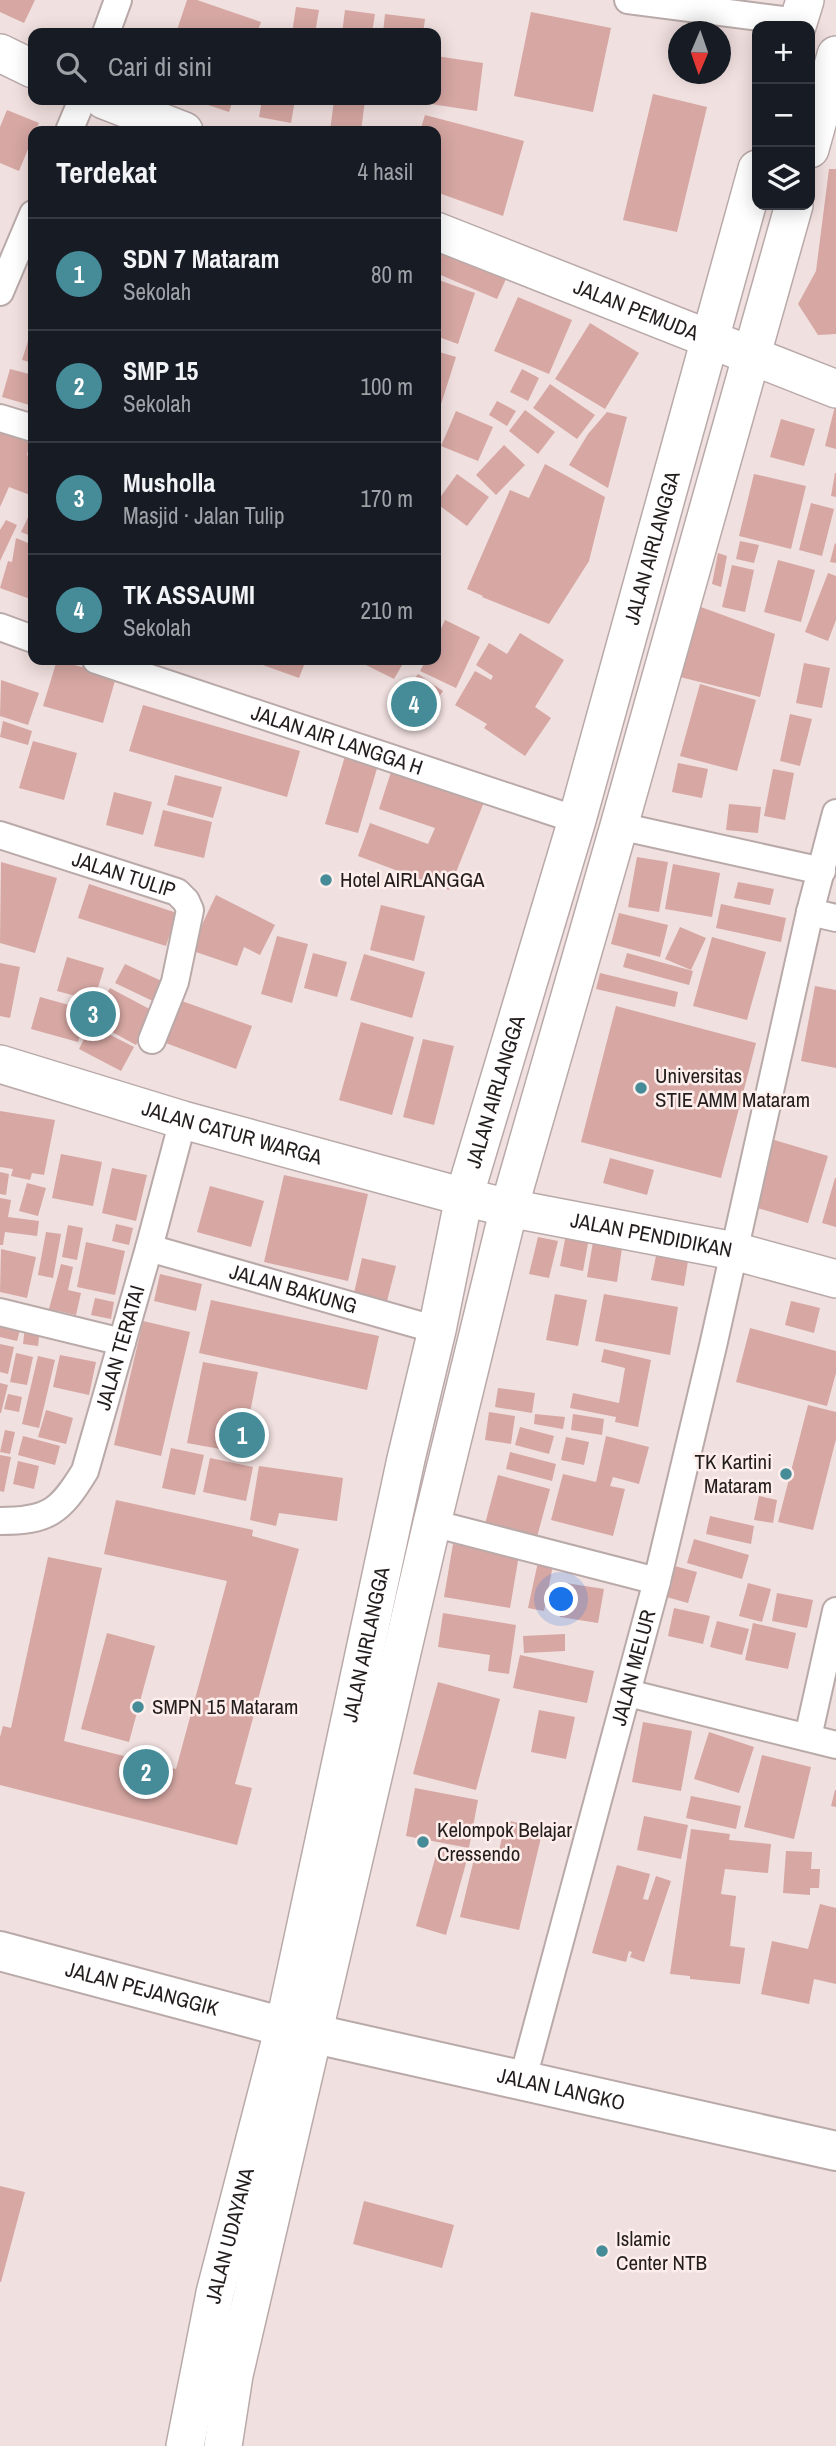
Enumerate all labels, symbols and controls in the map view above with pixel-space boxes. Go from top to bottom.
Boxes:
north arrow [668,21,731,84]
map controls [752,21,815,210]
button: + [752,21,815,84]
search box [28,28,441,105]
icon: search [52,48,90,86]
text: Cari di sini [108,49,212,84]
button: − [752,84,815,147]
button: layers [752,147,815,210]
text: Terdekat [56,152,157,192]
text: 4 hasil [357,156,413,187]
text: SDN 7 Mataram [123,241,279,276]
text: 1 [74,259,84,290]
text: 80 m [371,259,413,290]
street label: JALAN PEMUDA [569,272,703,347]
text: Sekolah [123,276,191,307]
text: SMP 15 [123,353,198,388]
text: 2 [74,371,84,402]
text: 100 m [361,371,413,402]
text: Sekolah [123,388,191,419]
text: Musholla [123,465,215,500]
street label: JALAN AIRLANGGA [617,467,687,628]
text: 3 [74,483,84,514]
text: 170 m [361,483,413,514]
text: Masjid · Jalan Tulip [123,500,285,531]
text: TK ASSAUMI [123,577,255,612]
text: 4 [74,595,84,626]
text: 210 m [361,595,413,626]
text: Sekolah [123,612,191,643]
pin: 4 [391,678,437,730]
street label: JALAN AIR LANGGA H [248,698,427,782]
street label: JALAN TULIP [69,844,179,905]
place label: Hotel AIRLANGGA [340,865,485,894]
marker: Hotel AIRLANGGA [318,872,334,888]
pin: 3 [70,988,116,1040]
street label: JALAN AIRLANGGA [459,1011,532,1171]
place label: Universitas STIE AMM Mataram [655,1061,810,1114]
marker: Universitas STIE AMM Mataram [633,1080,649,1096]
street label: JALAN CATUR WARGA [138,1093,326,1172]
street label: JALAN PENDIDIKAN [568,1205,735,1264]
street label: JALAN BAKUNG [226,1257,360,1321]
street label: JALAN TERATAI [88,1282,152,1413]
pin: 1 [219,1409,265,1461]
place label: TK Kartini Mataram [694,1447,772,1500]
marker: TK Kartini Mataram [778,1466,794,1482]
street label: JALAN AIRLANGGA [335,1564,397,1725]
your location [544,1582,578,1616]
street label: JALAN MELUR [604,1607,663,1729]
place label: SMPN 15 Mataram [152,1692,298,1721]
marker: SMPN 15 Mataram [130,1699,146,1715]
pin: 2 [123,1746,169,1798]
place label: Kelompok Belajar Cressendo [437,1815,572,1868]
marker: Kelompok Belajar Cressendo [415,1834,431,1850]
street label: JALAN PEJANGGIK [62,1954,222,2023]
street label: JALAN LANGKO [494,2060,628,2117]
street label: JALAN UDAYANA [198,2164,261,2306]
place label: Islamic Center NTB [616,2224,707,2277]
marker: Islamic Center NTB [594,2243,610,2259]

